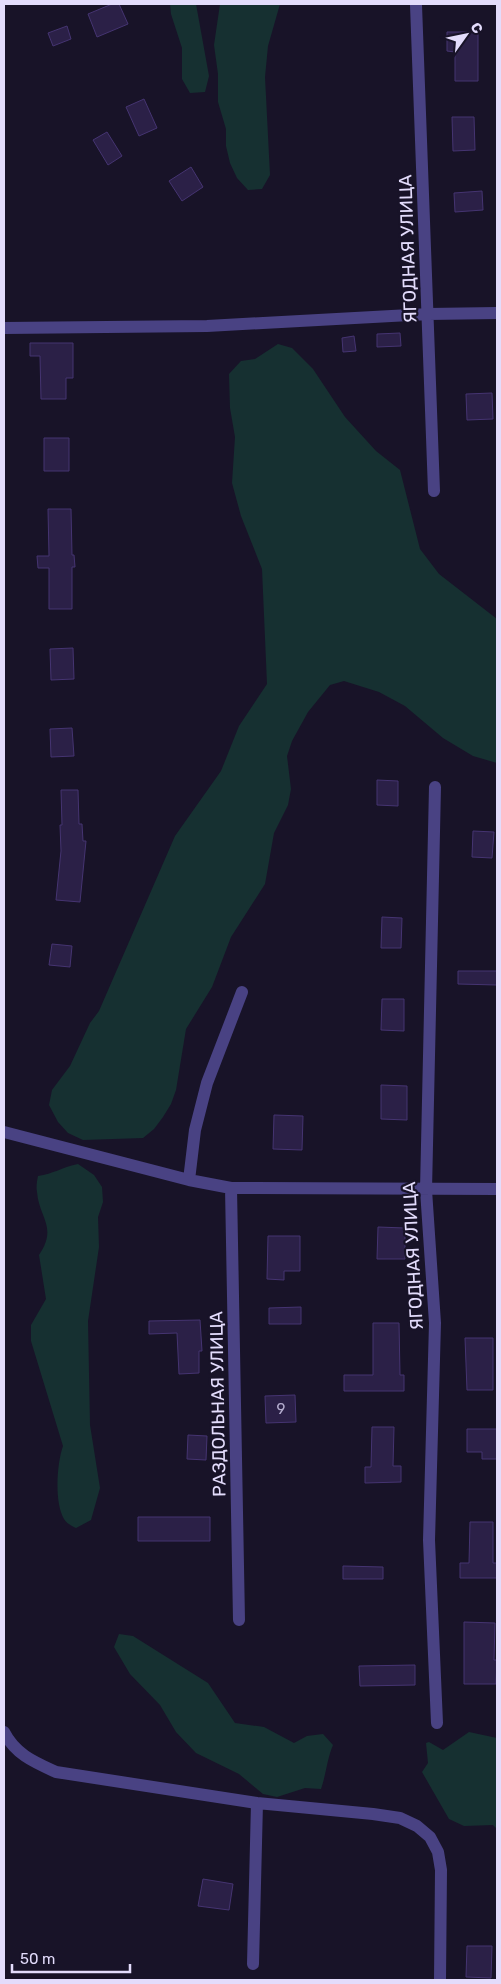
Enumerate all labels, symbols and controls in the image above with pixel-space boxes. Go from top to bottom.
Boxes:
north arrow [441,10,491,60]
text: С [467,19,486,37]
street label: ЯГОДНАЯ УЛИЦА [394,174,422,324]
street label: ЯГОДНАЯ УЛИЦА [398,1181,428,1331]
street label: РАЗДОЛЬНАЯ УЛИЦА [205,1311,231,1497]
house number: 9 [277,1400,286,1418]
scale bar [12,1942,130,1974]
text: 50 m [20,1950,55,1968]

